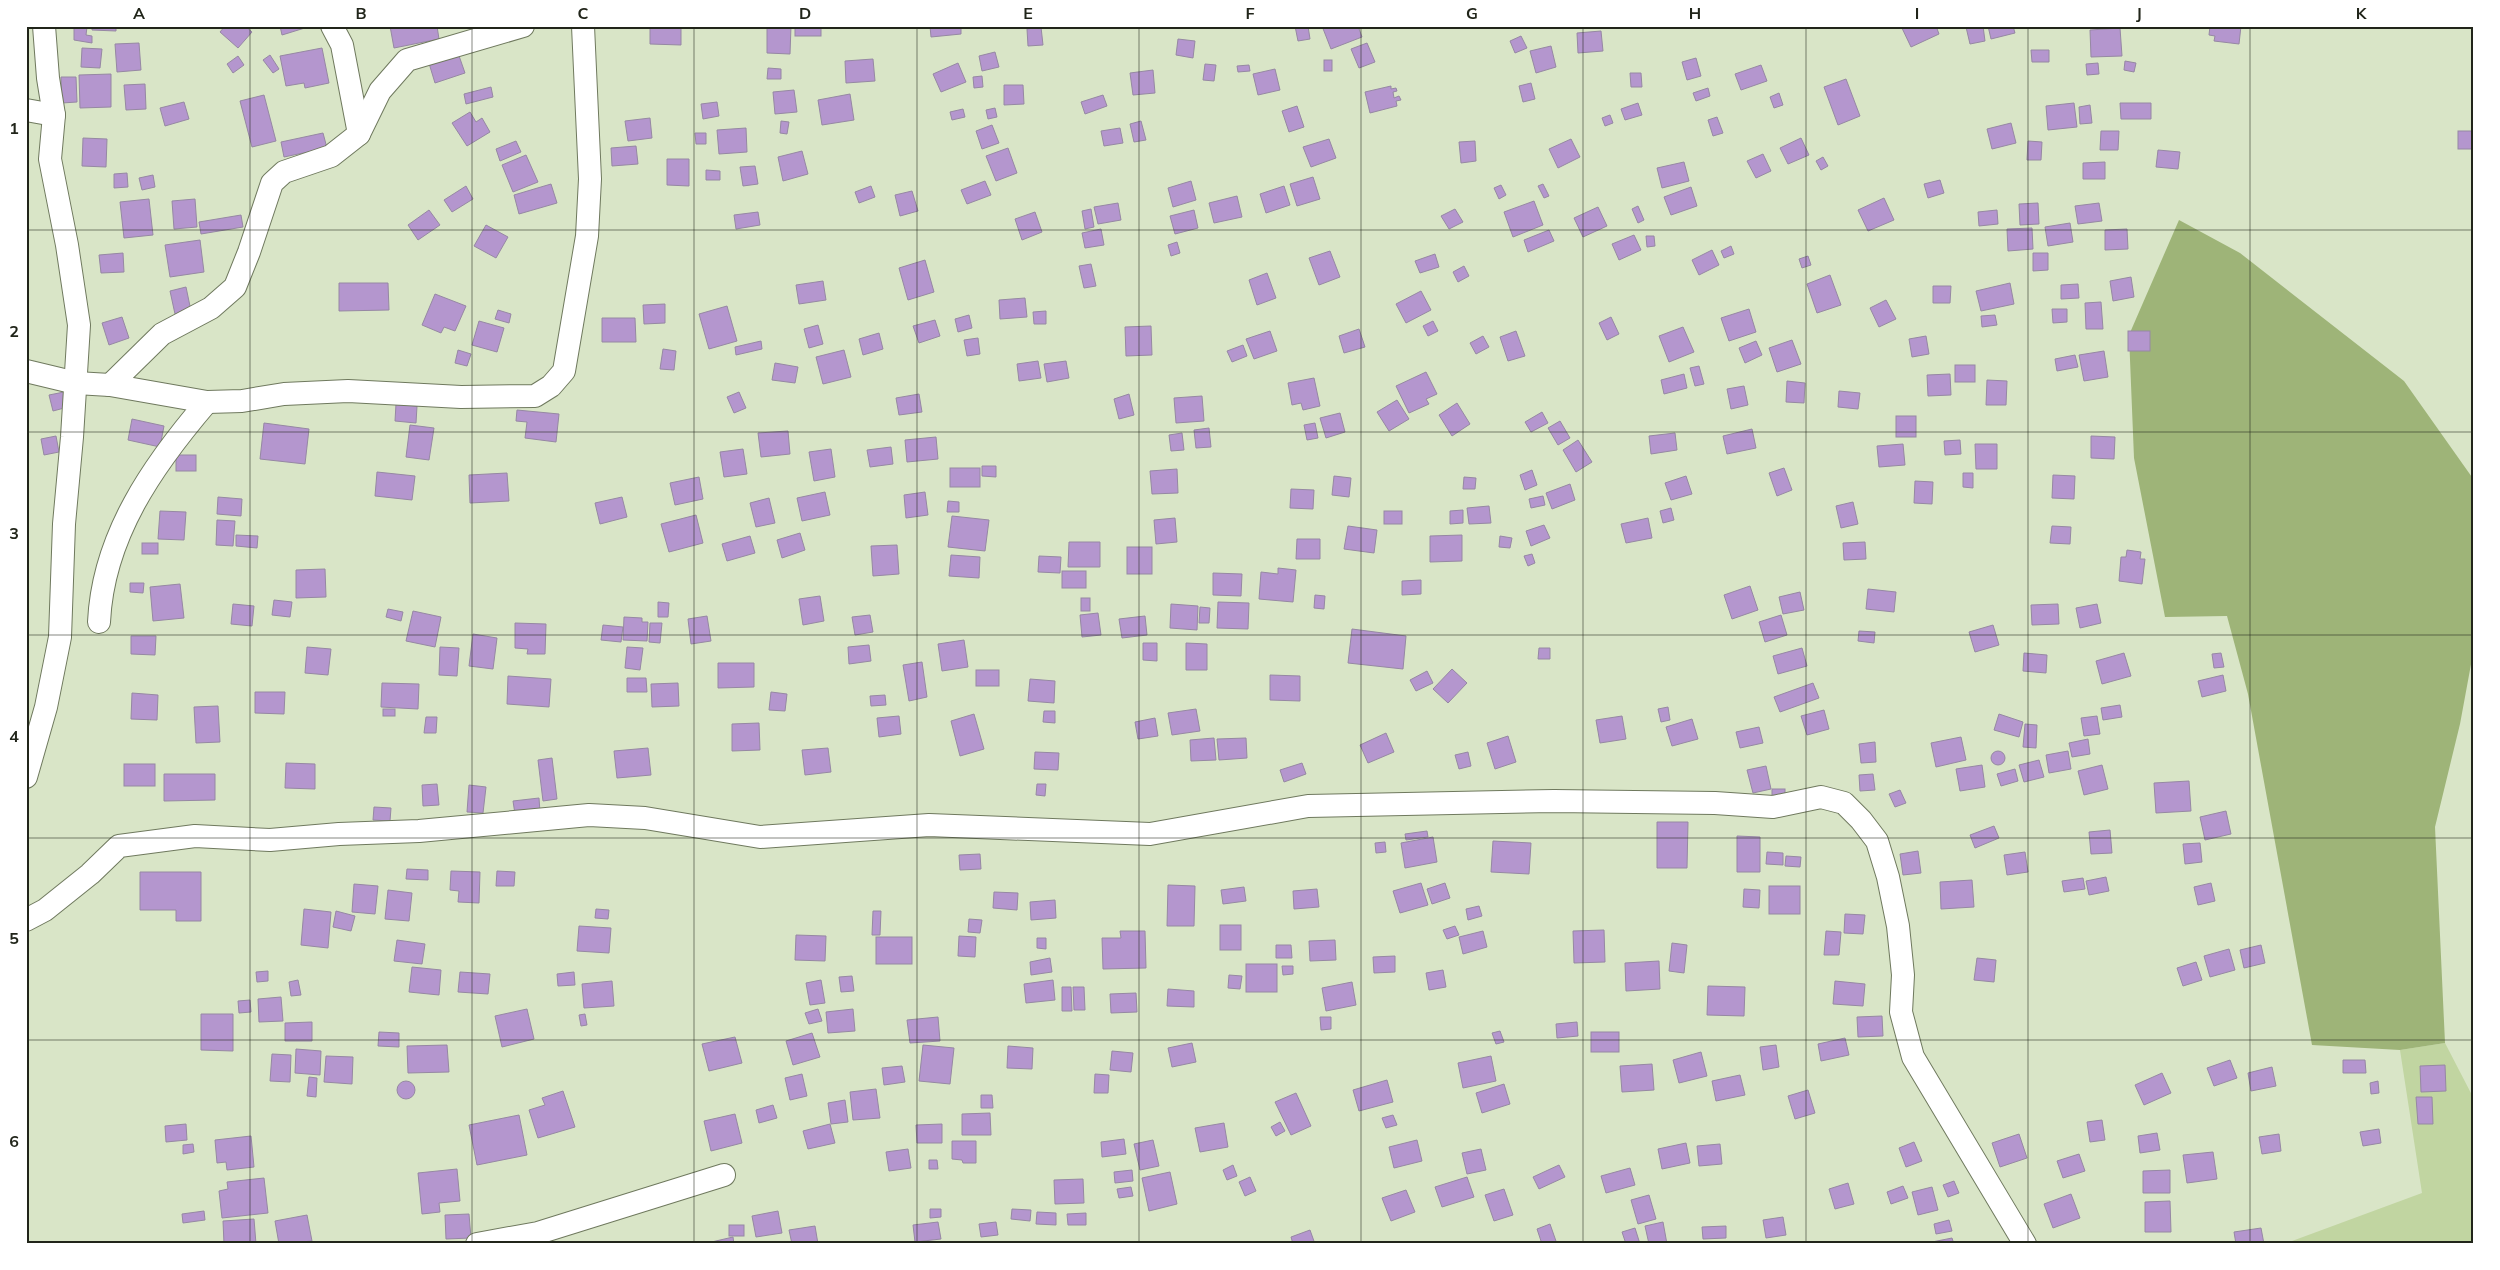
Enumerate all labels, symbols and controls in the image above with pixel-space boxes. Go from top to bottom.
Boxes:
text: A [133,3,145,23]
text: B [355,3,367,23]
text: C [578,3,589,23]
text: D [799,3,811,23]
text: E [1023,3,1033,23]
text: F [1245,3,1255,23]
text: G [1466,3,1478,23]
text: H [1689,3,1701,23]
text: I [1915,3,1919,23]
text: J [2136,3,2142,23]
text: K [2356,3,2368,23]
text: 1 [9,118,19,138]
text: 2 [9,321,19,341]
text: 3 [9,523,19,543]
text: 4 [9,726,19,746]
text: 5 [9,928,19,948]
text: 6 [9,1131,19,1151]

